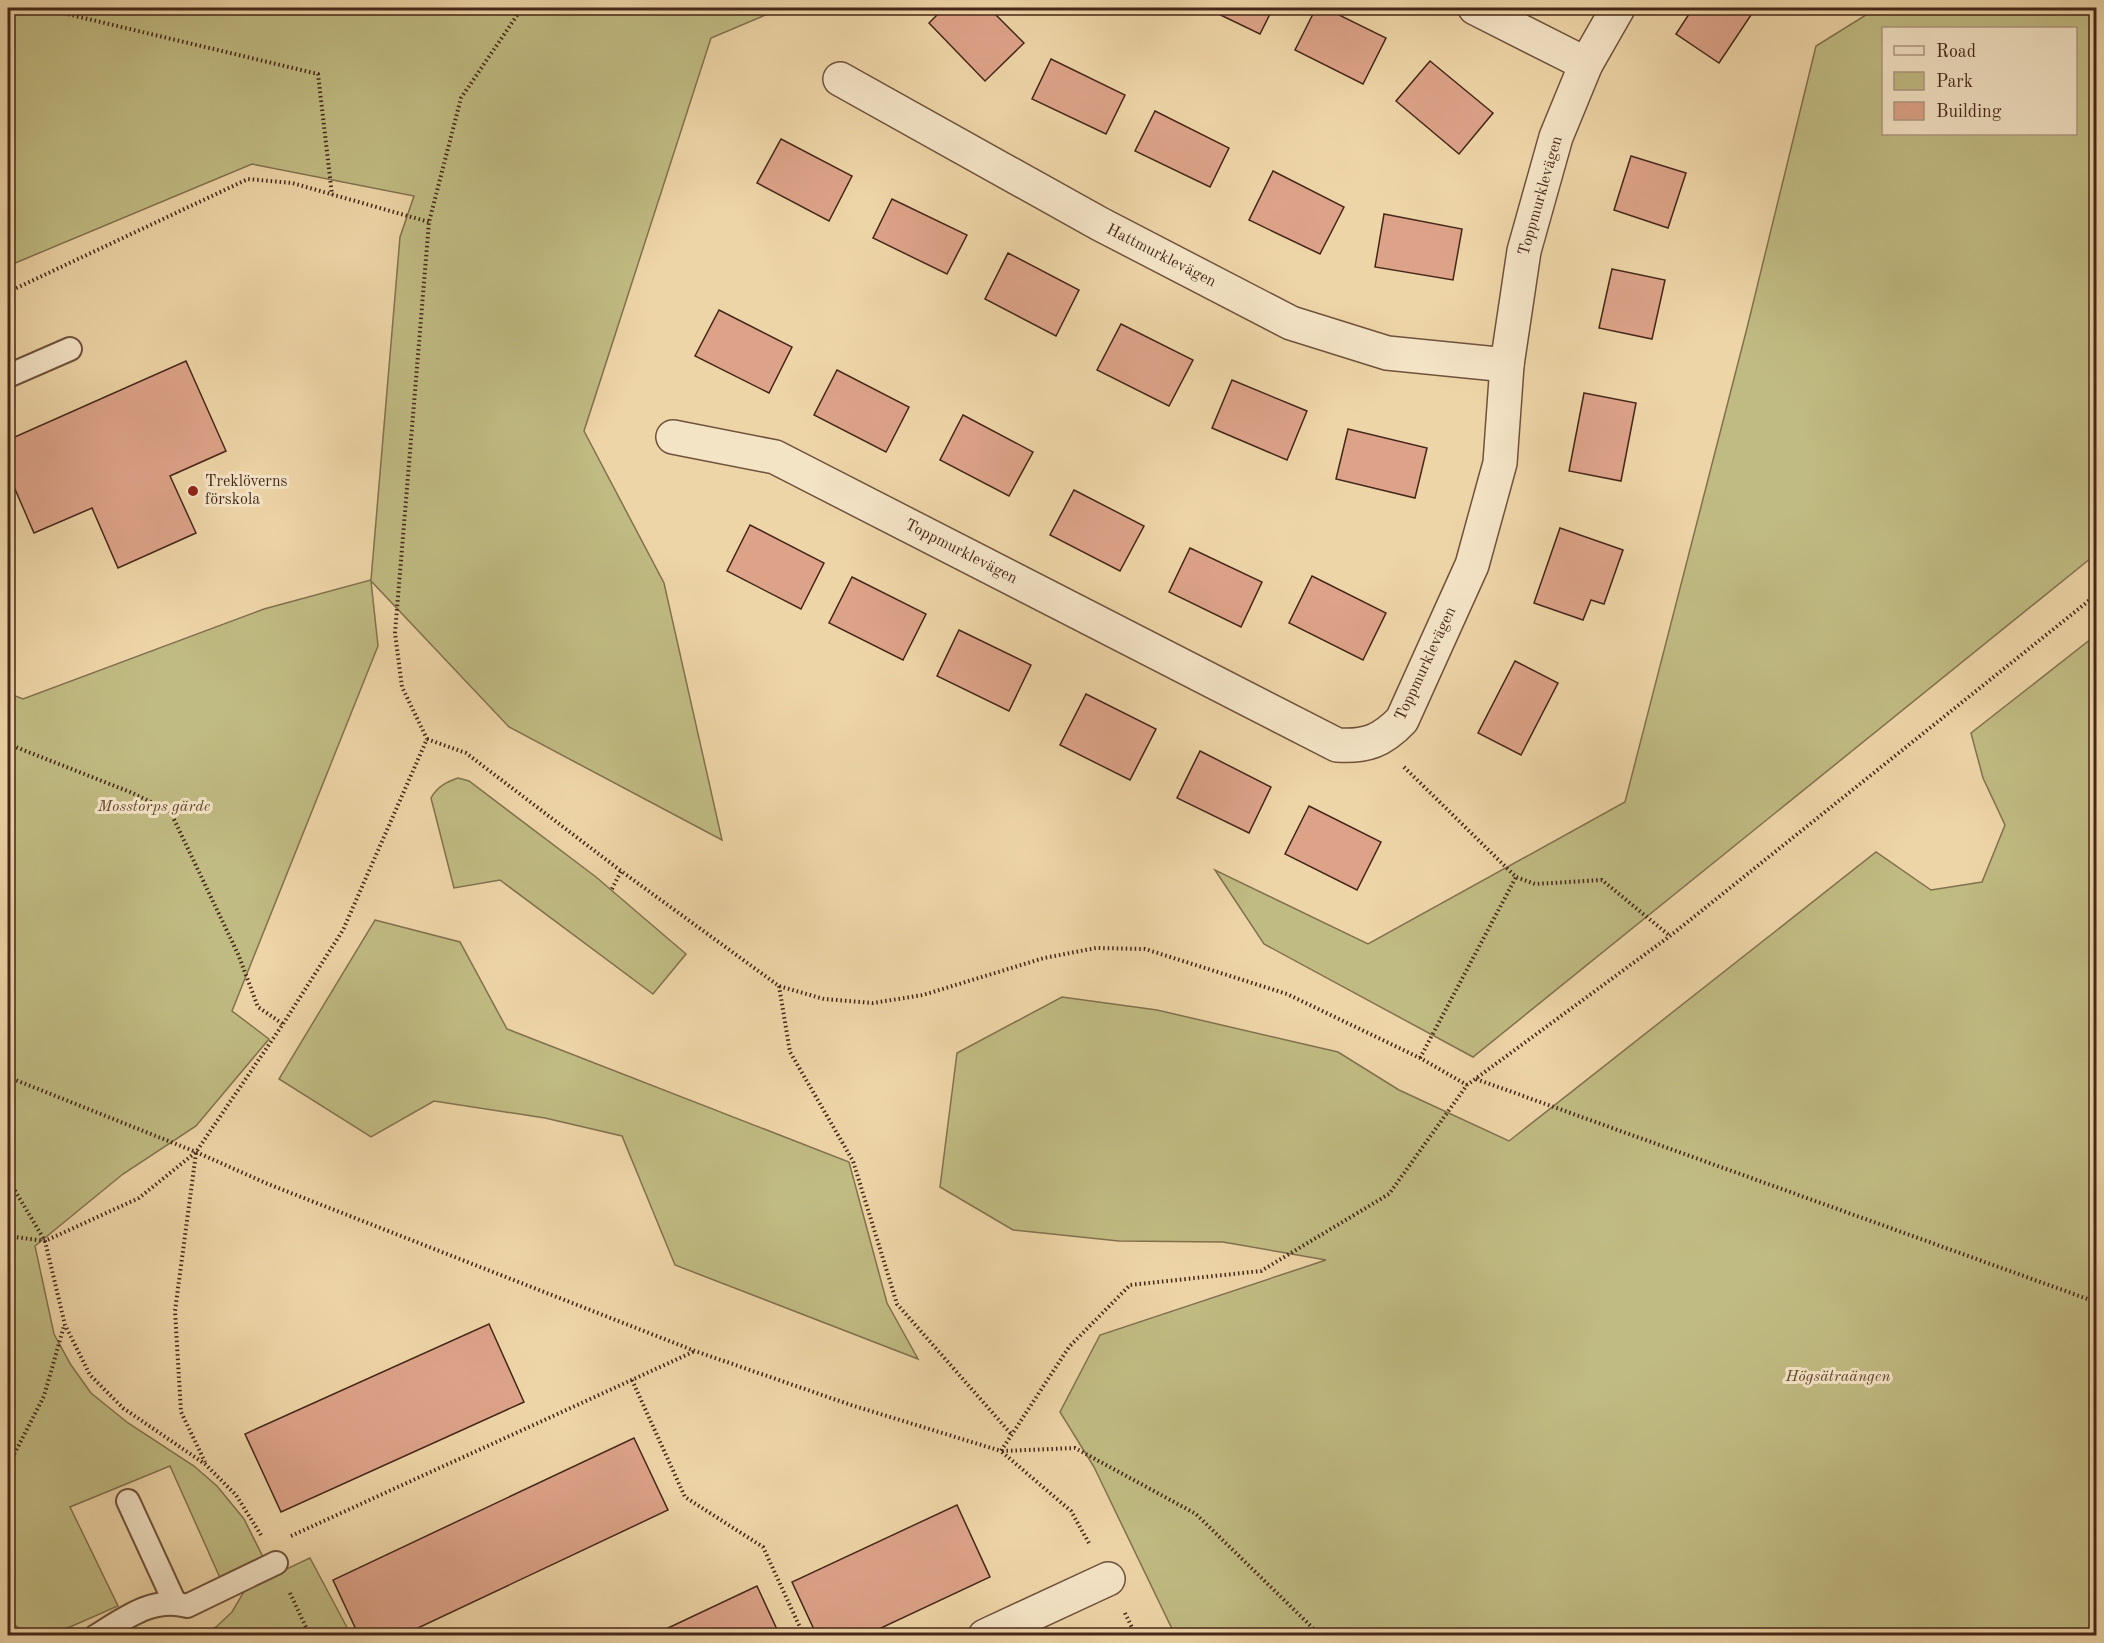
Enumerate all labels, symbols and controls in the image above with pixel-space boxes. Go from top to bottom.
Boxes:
legend [1882,27,2077,135]
text: Road [1936,43,1976,61]
text: Park [1936,73,1973,91]
text: Building [1936,103,2002,121]
street label: Toppmurklevägen [1516,134,1566,258]
street label: Hattmurklevägen [1104,222,1219,291]
place label: Treklöverns förskola [205,474,288,508]
marker: Treklöverns förskola [186,484,200,498]
street label: Toppmurklevägen [902,517,1020,587]
street label: Toppmurklevägen [1393,604,1460,723]
park label: Mosstorps gärde [97,799,211,815]
park label: Högsätraängen [1785,1369,1890,1385]

